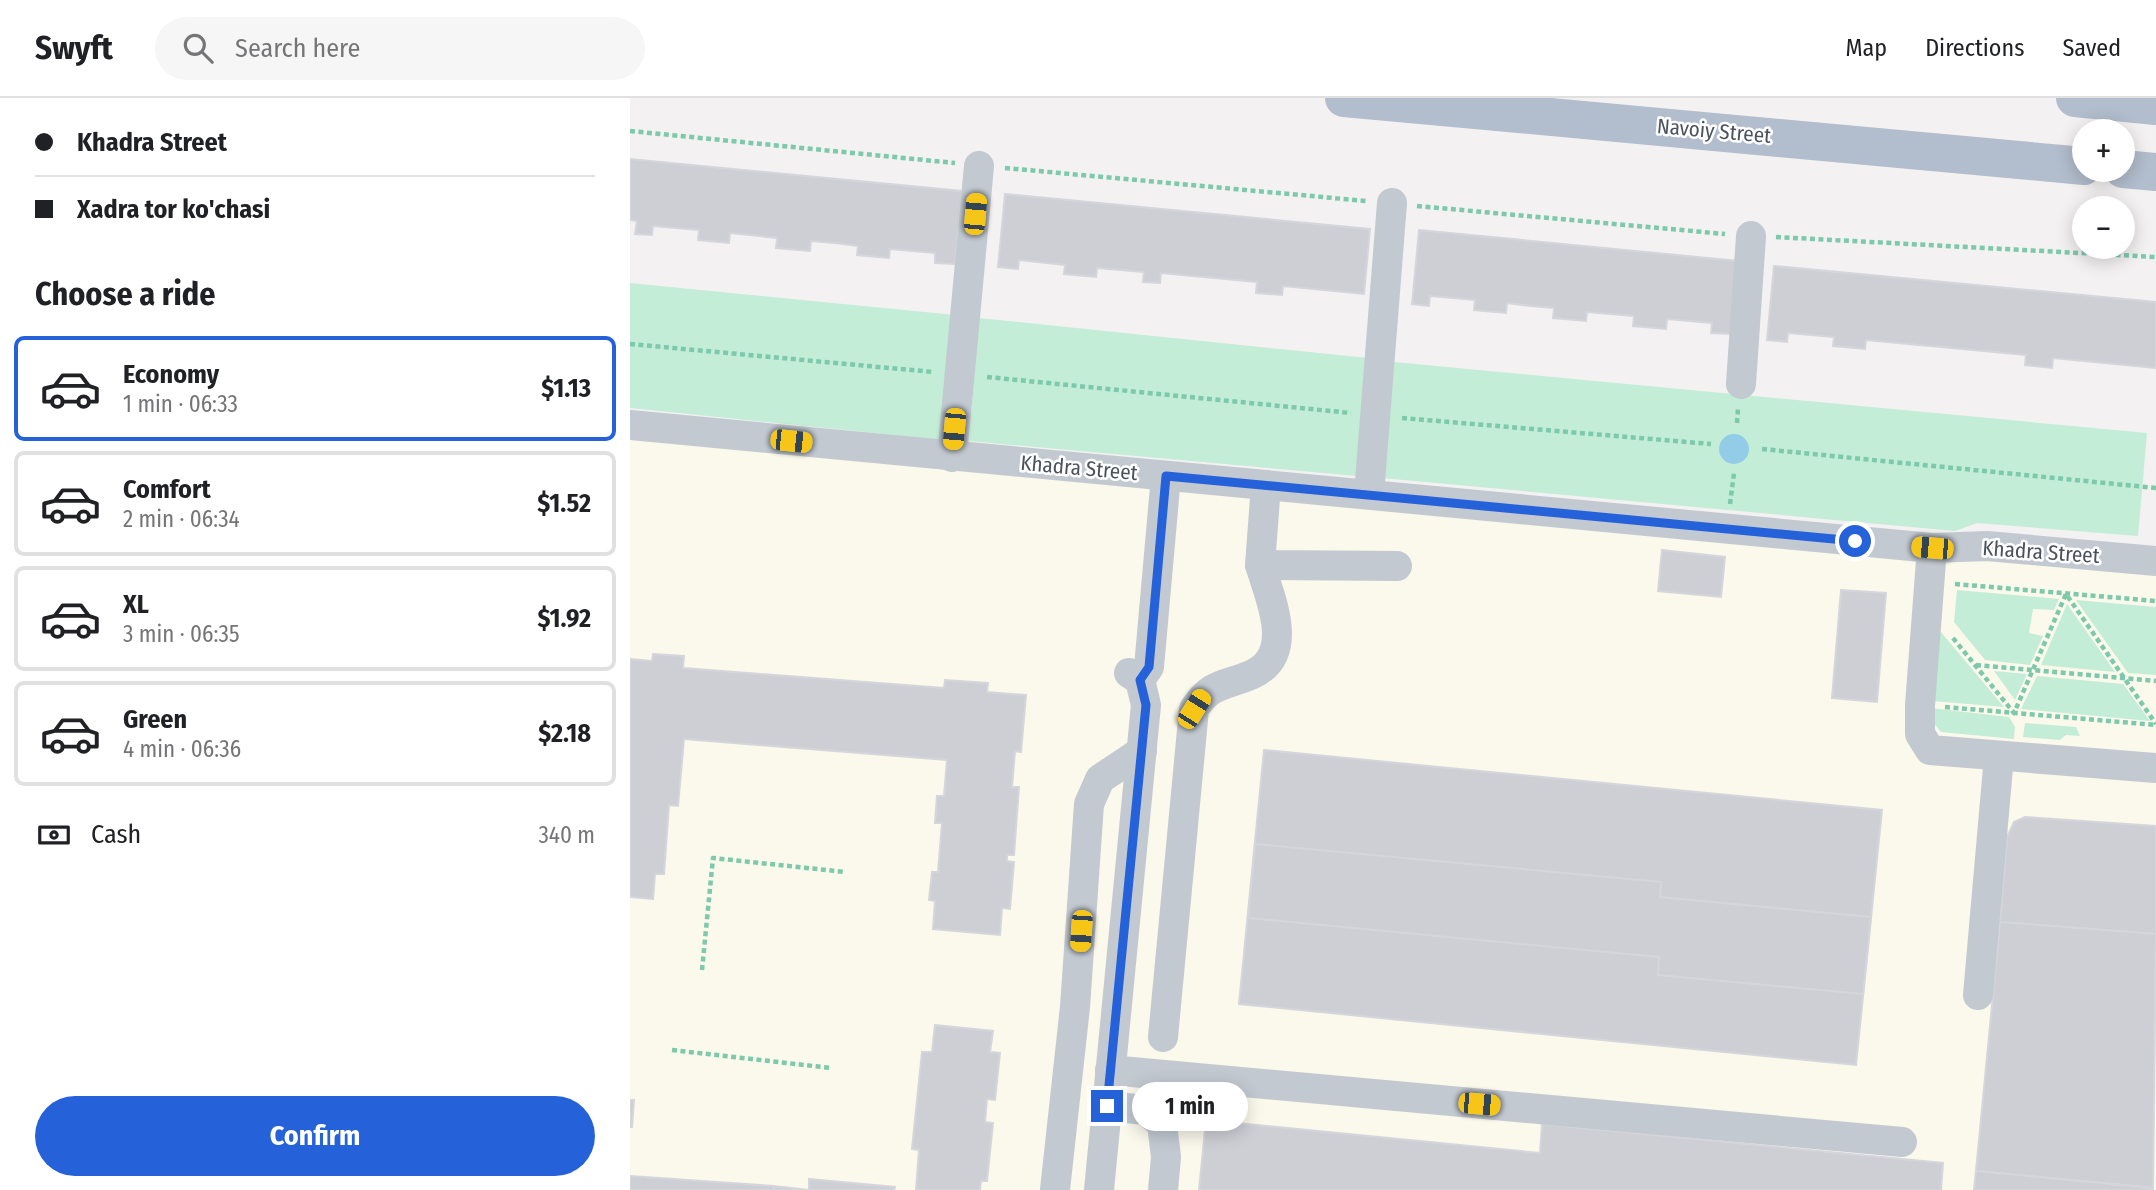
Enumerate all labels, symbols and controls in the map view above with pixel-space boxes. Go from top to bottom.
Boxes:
search box [155,17,645,80]
text: Swyft [35,28,113,68]
icon: search [179,29,217,67]
text: Search here [235,33,360,64]
text: Map [1846,34,1887,62]
text: Directions [1925,34,2024,62]
text: Saved [2062,34,2121,62]
street label: Navoiy Street [1656,113,1772,149]
map controls [2072,119,2135,259]
button: + [2072,119,2135,182]
text: Khadra Street [77,127,227,158]
car [963,192,988,236]
text: Xadra tor ko'chasi [77,194,270,225]
button: − [2072,196,2135,259]
text: Choose a ride [35,275,216,313]
icon: car [39,357,102,420]
text: Economy [123,359,219,390]
text: $1.13 [541,373,591,404]
text: 1 min · 06:33 [123,390,238,418]
car [942,407,967,451]
car [770,428,813,454]
street label: Khadra Street [1019,450,1139,486]
icon: car [39,472,102,535]
text: Comfort [123,474,211,505]
text: $1.52 [537,488,591,519]
text: 2 min · 06:34 [123,505,240,533]
route start [1839,525,1871,557]
street label: Khadra Street [1982,535,2101,569]
car [1911,536,1954,560]
icon: car [39,587,102,650]
text: XL [123,589,149,620]
text: $1.92 [537,603,591,634]
text: 3 min · 06:35 [123,620,239,648]
car [1174,686,1215,732]
icon: car [39,702,102,765]
text: Green [123,704,187,735]
text: $2.18 [538,718,591,749]
text: 4 min · 06:36 [123,735,241,763]
icon: cash [35,816,73,854]
text: Cash [91,819,141,850]
text: 340 m [539,821,595,849]
car [1070,909,1093,953]
callout: 1 min [1132,1082,1247,1130]
route end [1091,1090,1123,1122]
text: 1 min [1165,1092,1215,1120]
car [1458,1092,1501,1116]
button: Confirm [35,1096,595,1176]

